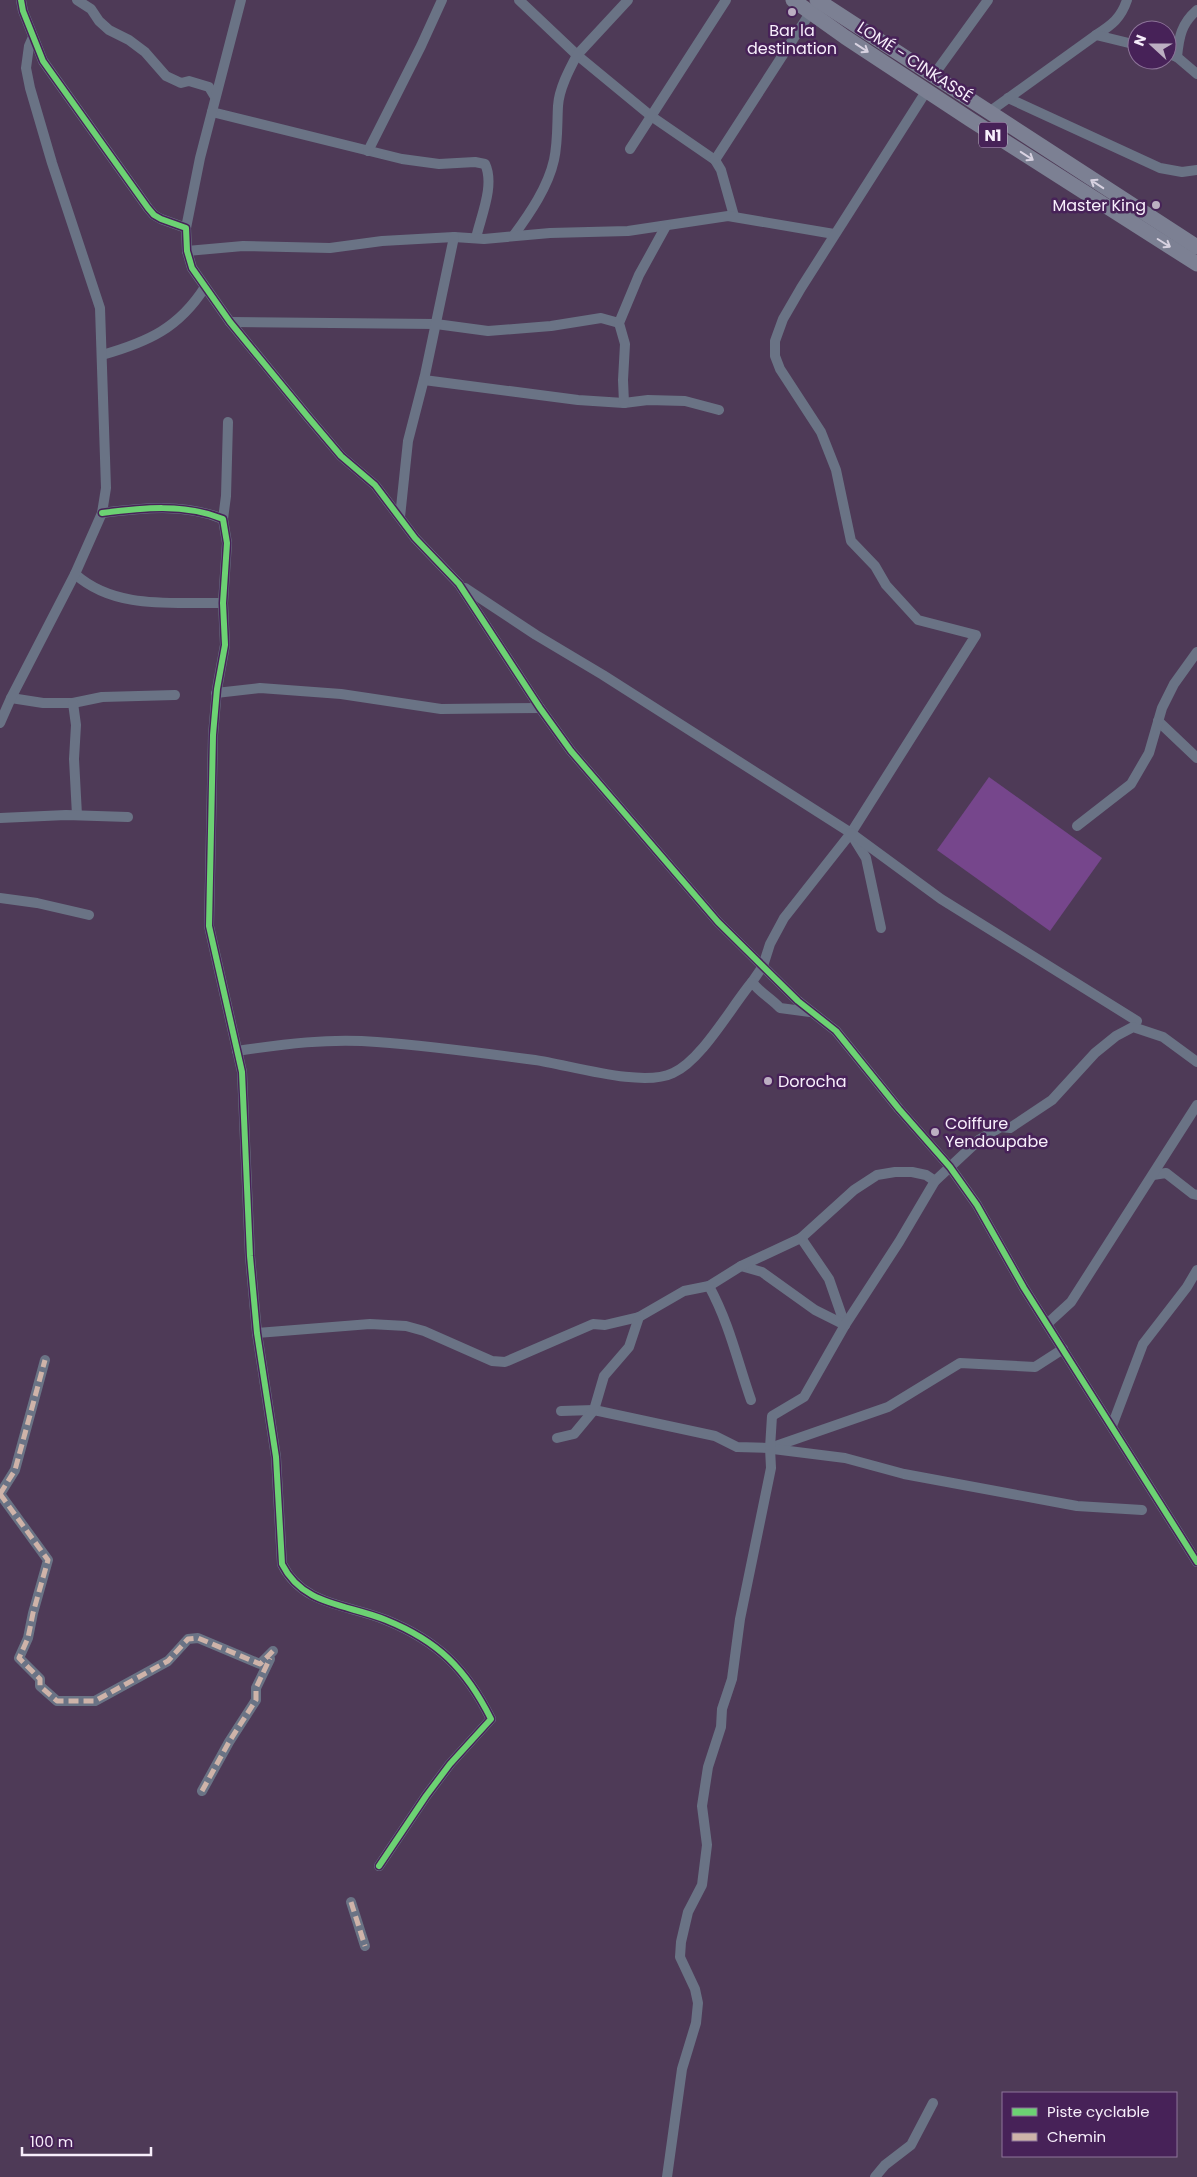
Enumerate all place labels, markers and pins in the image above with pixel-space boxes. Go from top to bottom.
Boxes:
marker: Bar la destination [786,6,798,18]
place label: Bar la destination [747,19,837,60]
place label: Master King [1052,194,1146,217]
marker: Master King [1150,199,1162,211]
place label: Dorocha [778,1070,847,1093]
marker: Dorocha [762,1075,774,1087]
place label: Coiffure Yendoupabe [945,1112,1048,1153]
marker: Coiffure Yendoupabe [929,1126,941,1138]

